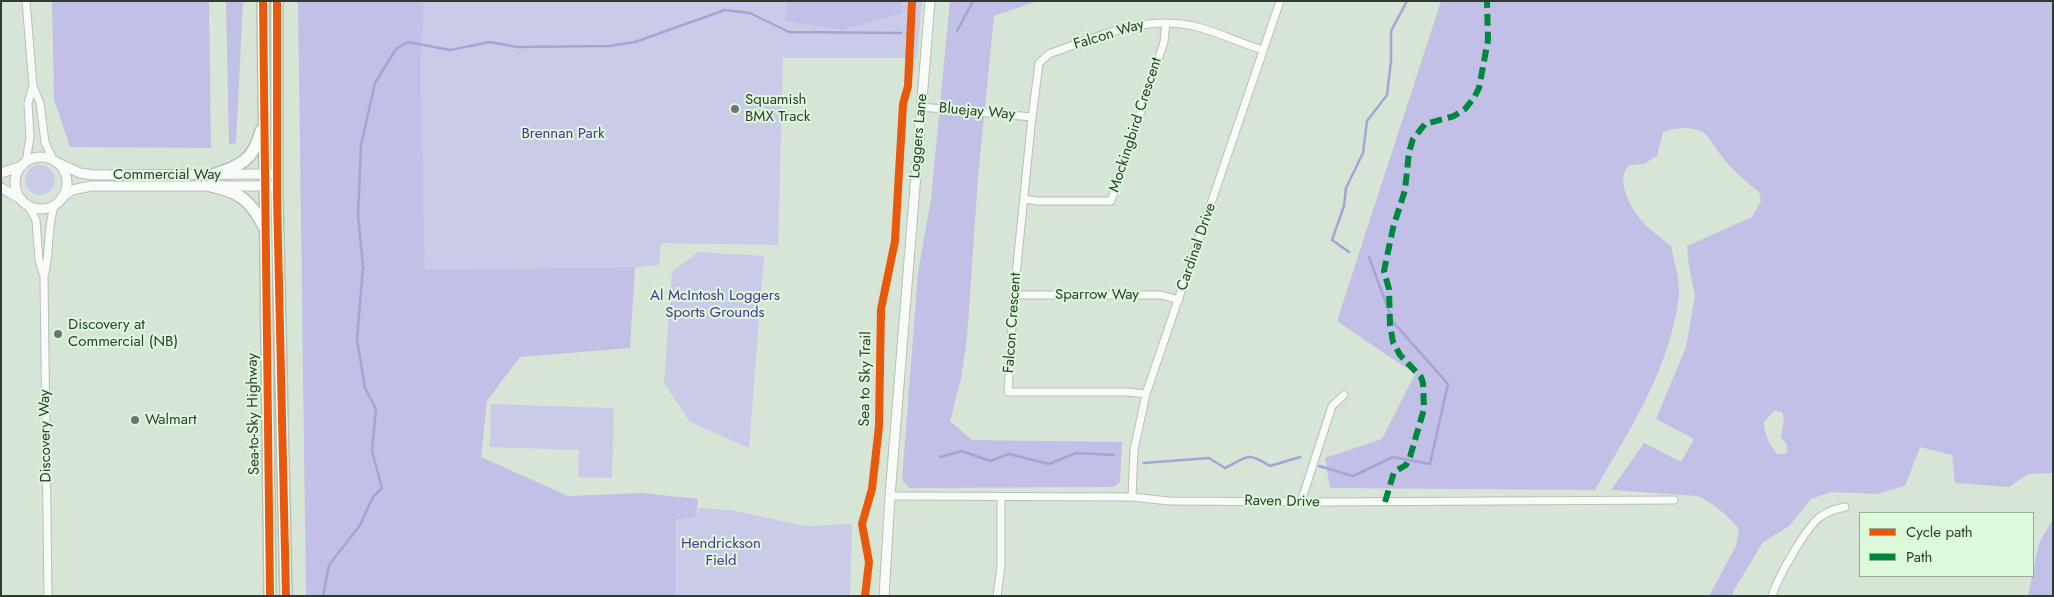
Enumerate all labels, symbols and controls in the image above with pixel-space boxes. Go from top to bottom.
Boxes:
street label: Falcon Way [1072,16,1146,54]
street label: Mockingbird Crescent [1106,55,1166,195]
place label: Squamish BMX Track [745,91,810,126]
street label: Loggers Lane [906,93,932,179]
street label: Bluejay Way [938,100,1016,124]
marker: Squamish BMX Track [729,103,741,115]
park label: Brennan Park [521,125,605,143]
street label: Commercial Way [113,166,221,184]
street label: Cardinal Drive [1174,201,1220,293]
street label: Falcon Crescent [1001,272,1025,374]
street label: Sparrow Way [1055,286,1139,304]
park label: Al McIntosh Loggers Sports Grounds [650,287,780,322]
place label: Discovery at Commercial (NB) [68,316,178,351]
marker: Discovery at Commercial (NB) [52,328,64,340]
street label: Sea to Sky Trail [856,331,876,427]
street label: Sea-to-Sky Highway [244,353,264,475]
street label: Discovery Way [36,389,56,483]
place label: Walmart [145,411,197,429]
marker: Walmart [129,414,141,426]
street label: Raven Drive [1244,492,1320,512]
legend [1859,512,2034,577]
text: Cycle path [1906,521,1973,543]
park label: Hendrickson Field [681,535,761,570]
text: Path [1906,546,1932,568]

